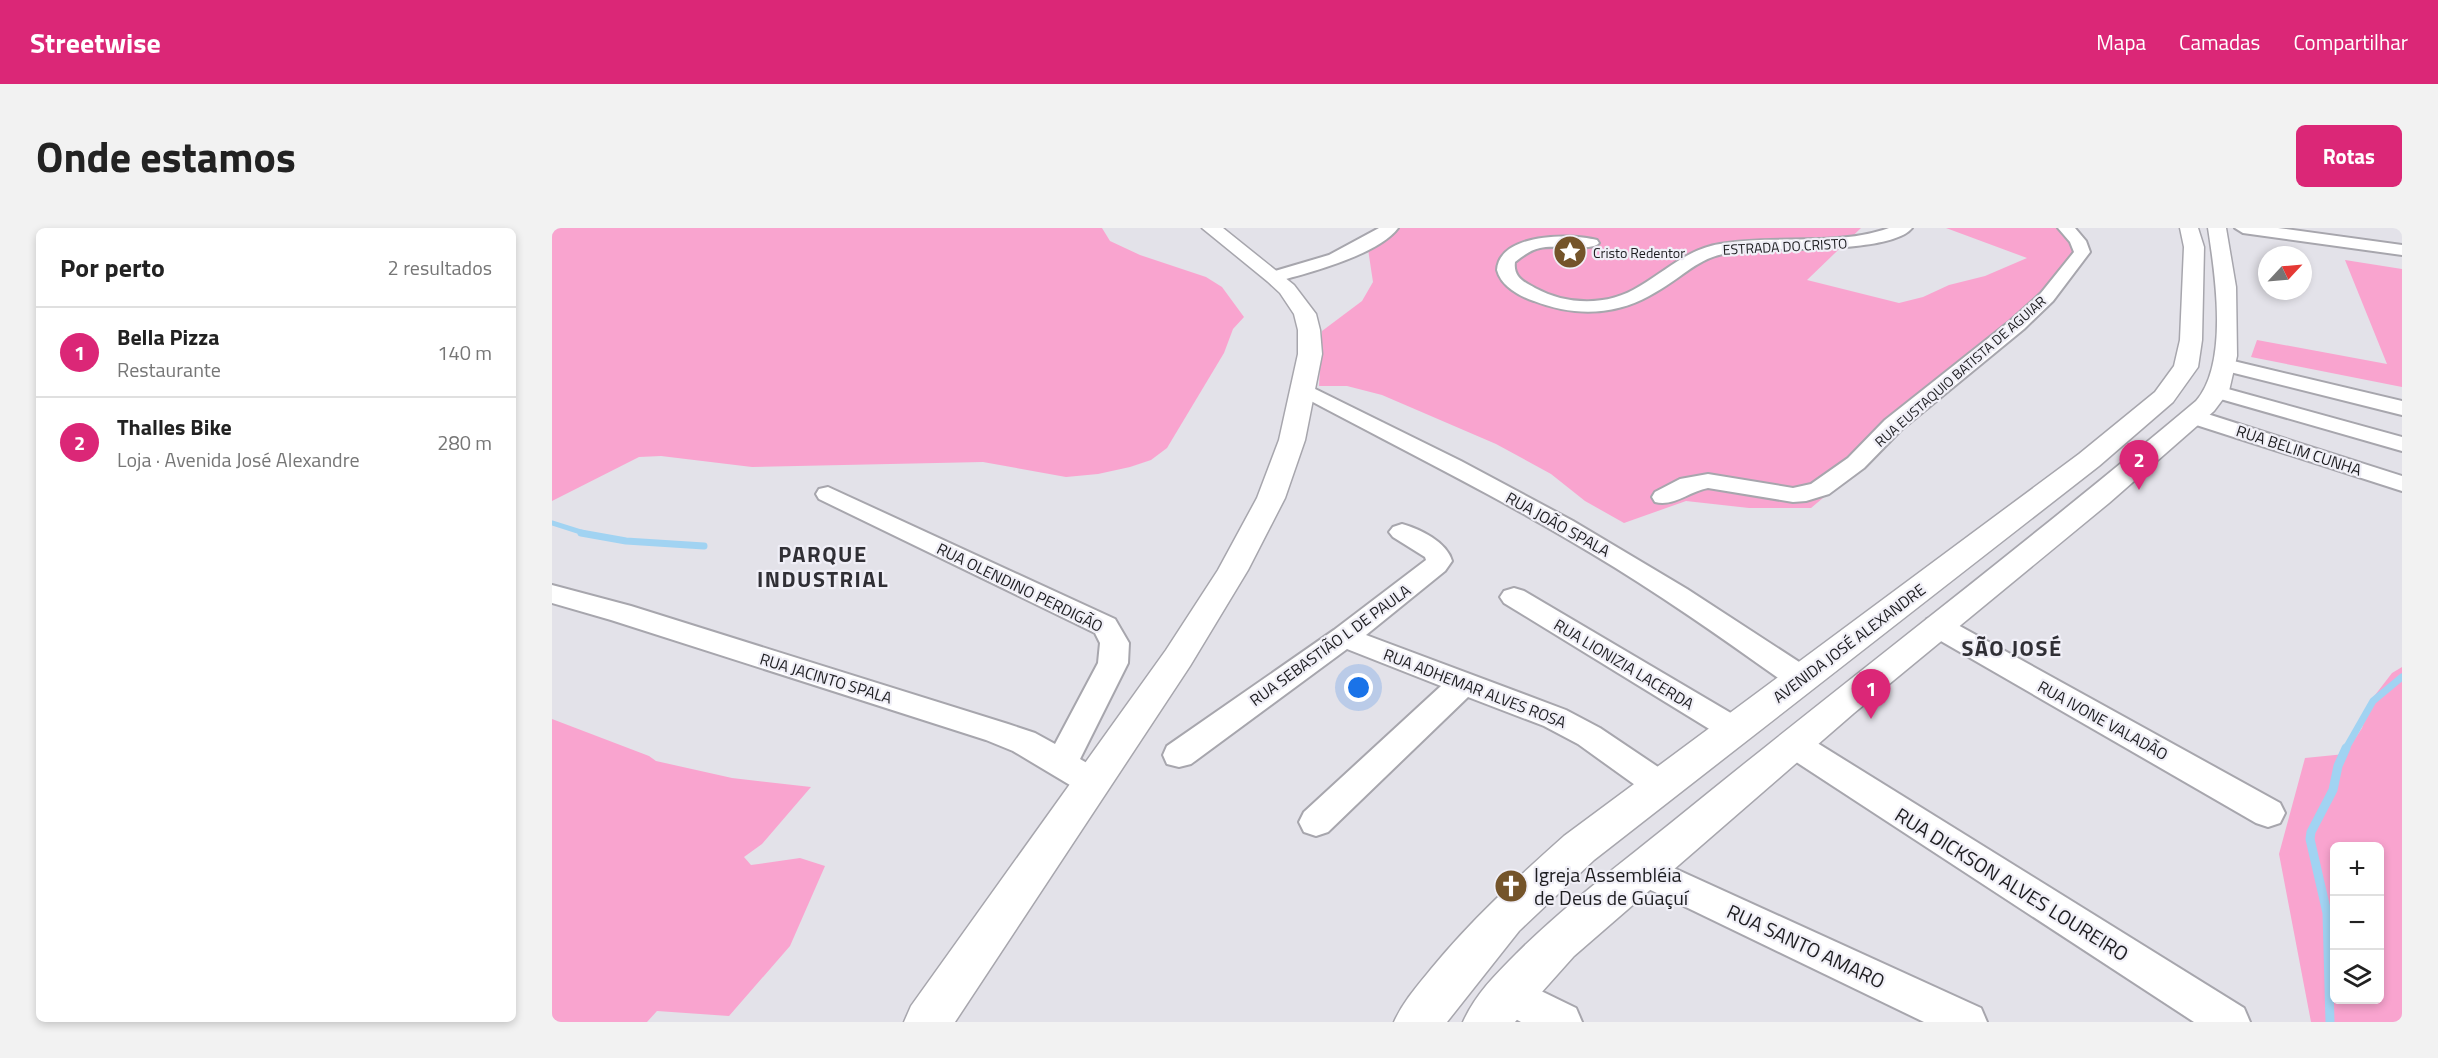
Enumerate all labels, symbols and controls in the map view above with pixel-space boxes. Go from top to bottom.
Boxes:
text: Streetwise [30,21,161,64]
text: Mapa [2096,26,2146,58]
text: Camadas [2179,26,2260,58]
text: Compartilhar [2293,26,2408,58]
text: Onde estamos [36,124,296,188]
button: Rotas [2296,125,2402,187]
street label: ESTRADA DO CRISTO [1722,232,1848,260]
place icon: Cristo Redentor [1552,234,1588,270]
place label: Cristo Redentor [1593,242,1685,263]
north arrow [2258,246,2312,300]
text: Por perto [60,248,165,287]
text: 2 resultados [388,252,492,283]
street label: RUA EUSTAQUIO BATISTA DE AGUIAR [1870,291,2050,451]
text: Bella Pizza [117,320,219,354]
text: 1 [74,337,85,368]
text: 140 m [437,337,492,368]
text: Restaurante [117,354,221,385]
text: Thalles Bike [117,410,232,444]
street label: RUA BELIM CUNHA [2233,418,2365,482]
text: 2 [74,427,85,458]
text: 280 m [437,427,492,458]
pin: 2 [2120,440,2158,490]
text: Loja · Avenida José Alexandre [117,444,360,475]
street label: RUA JOÃO SPALA [1501,485,1615,563]
street label: RUA OLENDINO PERDIGÃO [933,536,1107,638]
district label: PARQUE INDUSTRIAL [757,537,889,596]
street label: AVENIDA JOSÉ ALEXANDRE [1768,577,1931,708]
street label: RUA SEBASTIÃO L DE PAULA [1244,578,1416,712]
street label: RUA LIONIZIA LACERDA [1549,613,1699,716]
district label: SÃO JOSÉ [1961,631,2063,665]
street label: RUA ADHEMAR ALVES ROSA [1380,642,1570,734]
street label: RUA JACINTO SPALA [757,646,896,710]
pin: 1 [1852,670,1890,719]
your location [1344,673,1373,702]
street label: RUA IVONE VALADÃO [2034,674,2172,766]
street label: RUA DICKSON ALVES LOUREIRO [1889,799,2135,969]
map controls [2330,842,2384,1004]
button: + [2330,842,2384,896]
place label: Igreja Assembléia de Deus de Guaçuí [1534,859,1690,913]
church icon: Igreja Assembléia de Deus de Guaçuí [1493,868,1529,904]
street label: RUA SANTO AMARO [1722,896,1890,996]
button: − [2330,896,2384,950]
button: layers [2330,950,2384,1004]

